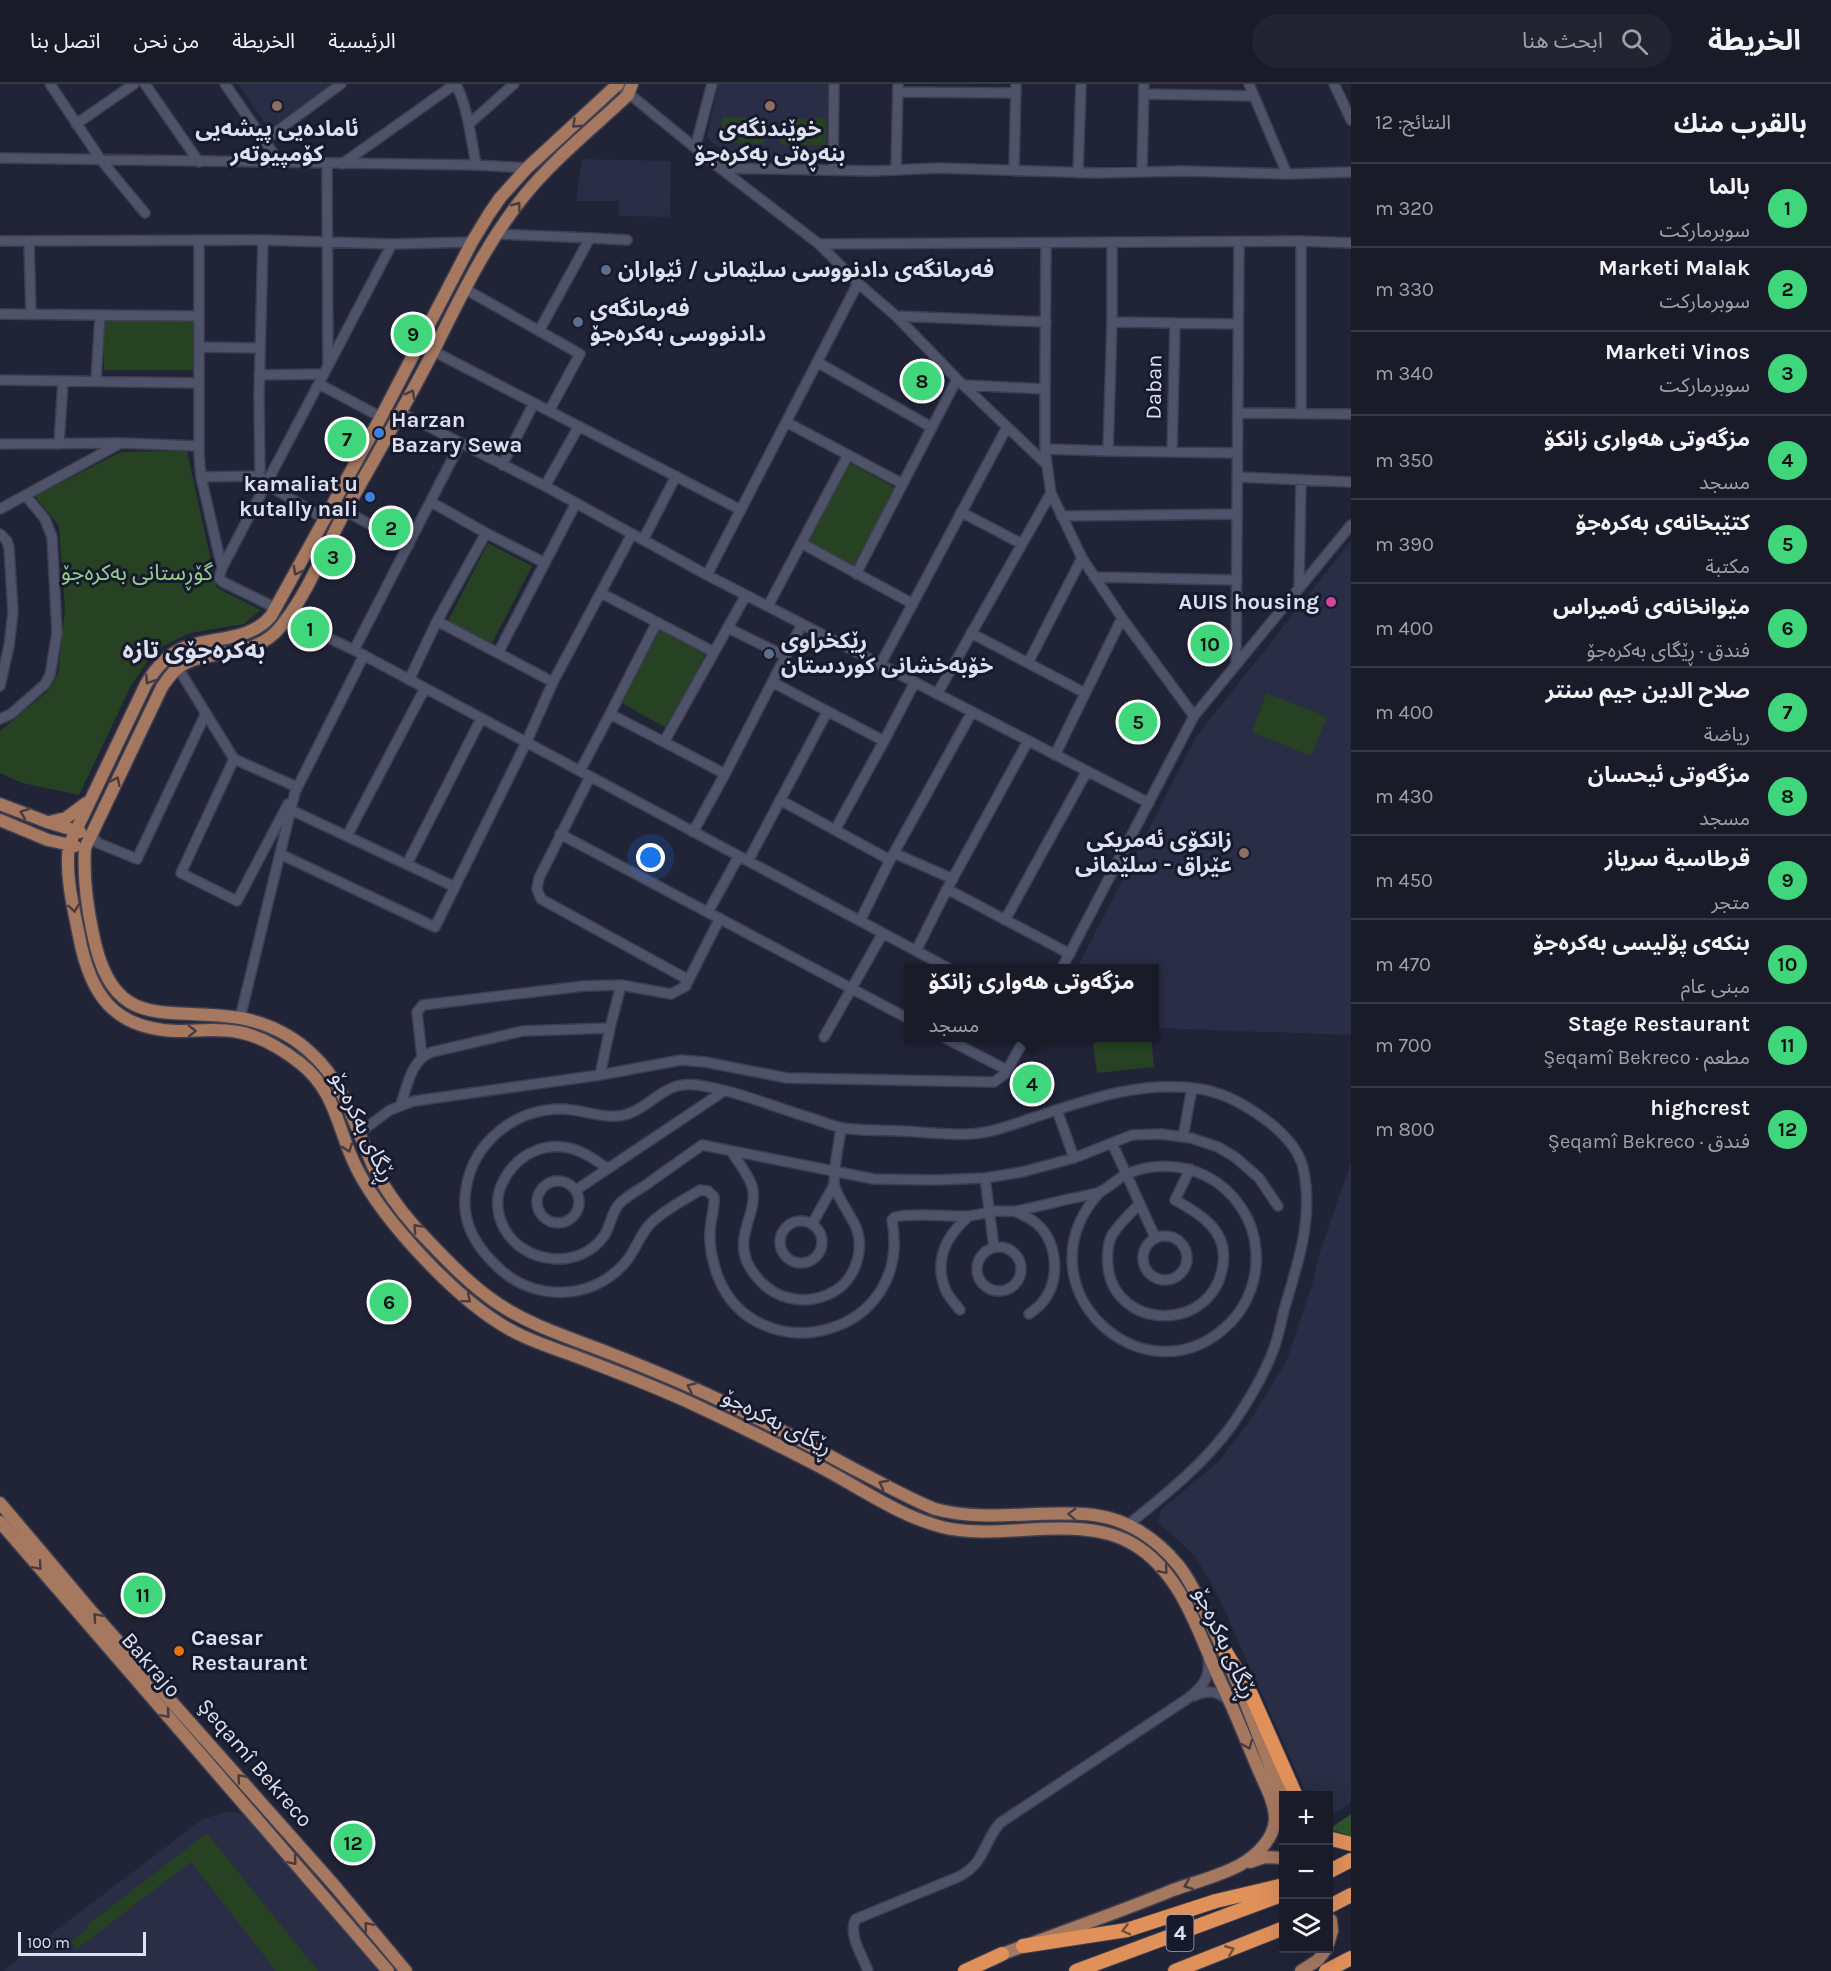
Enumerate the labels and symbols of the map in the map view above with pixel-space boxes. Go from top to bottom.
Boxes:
marker: ئامادەیی پیشەیی کۆمپیوتەر [270,99,284,113]
marker: خوێندنگەی بنەڕەتی بەکرەجۆ [763,99,777,113]
place label: ئامادەیی پیشەیی کۆمپیوتەر [195,116,359,168]
place label: خوێندنگەی بنەڕەتی بەکرەجۆ [694,116,846,172]
one-way arrow [572,117,582,128]
one-way arrow [509,201,520,212]
place label: فەرمانگەی دادنووسی سلێمانی / ئێواران [618,257,994,283]
marker: فەرمانگەی دادنووسی سلێمانی / ئێواران [599,263,613,277]
place label: فەرمانگەی دادنووسی بەکرەجۆ [590,296,766,347]
pin: 9 [394,312,432,356]
marker: فەرمانگەی دادنووسی بەکرەجۆ [571,315,585,329]
street label: Daban [1140,354,1168,420]
pin: 8 [902,358,942,404]
one-way arrow [404,390,415,400]
place label: Harzan Bazary Sewa [391,407,522,458]
pin: 7 [328,416,366,462]
marker: Harzan Bazary Sewa [372,426,386,440]
place label: kamaliat u kutally nali [239,471,358,522]
marker: kamaliat u kutally nali [363,490,377,504]
pin: 2 [372,506,410,550]
pin: 3 [314,534,352,580]
park label: گۆڕستانی بەکرەجۆ [61,560,214,591]
one-way arrow [293,565,304,575]
place label: AUIS housing [1178,589,1319,615]
marker: AUIS housing [1324,595,1338,609]
pin: 1 [290,606,330,652]
pin: 10 [1190,622,1230,666]
place label: ڕێکخراوی خۆبەخشانی کوردستان [781,628,994,679]
district label: بەکرەجۆی تازە [123,636,265,664]
marker: ڕێکخراوی خۆبەخشانی کوردستان [762,647,776,661]
one-way arrow [145,673,156,684]
pin: 5 [1118,700,1158,744]
one-way arrow [109,777,121,788]
one-way arrow [19,808,29,821]
place label: زانکۆی ئەمریکی عێراق - سلێمانی [1075,827,1232,878]
your location [636,843,665,872]
marker: زانکۆی ئەمریکی عێراق - سلێمانی [1237,846,1251,860]
one-way arrow [67,904,79,913]
one-way arrow [187,1025,196,1037]
pin: 4 [1012,1062,1052,1106]
street label: ڕێگای بەکرەجۆ [321,1068,401,1188]
one-way arrow [341,1142,354,1153]
one-way arrow [413,1225,424,1235]
pin: 6 [370,1280,408,1324]
one-way arrow [461,1292,472,1303]
one-way arrow [686,1382,697,1394]
street label: ڕێگای بەکرەجۆ [716,1383,836,1465]
one-way arrow [879,1480,890,1491]
one-way arrow [1067,1507,1076,1520]
one-way arrow [31,1559,42,1570]
one-way arrow [1156,1563,1167,1574]
pin: 11 [124,1572,162,1618]
street label: ڕێگای بەکرەجۆ [1184,1583,1262,1705]
one-way arrow [93,1613,104,1624]
place label: Caesar Restaurant [191,1625,308,1676]
street label: Bakrajo [116,1627,186,1703]
marker: Caesar Restaurant [172,1644,186,1658]
street label: Şeqamî Bekreco [192,1693,318,1833]
one-way arrow [158,1707,169,1718]
one-way arrow [1241,1739,1253,1750]
one-way arrow [237,1774,248,1785]
pin: 12 [334,1820,372,1866]
one-way arrow [286,1854,297,1865]
one-way arrow [1183,1878,1194,1890]
road number: 4 [1166,1915,1194,1951]
one-way arrow [365,1922,376,1933]
one-way arrow [1122,1922,1132,1935]
scale bar [18,1929,146,1956]
one-way arrow [1223,1945,1234,1957]

